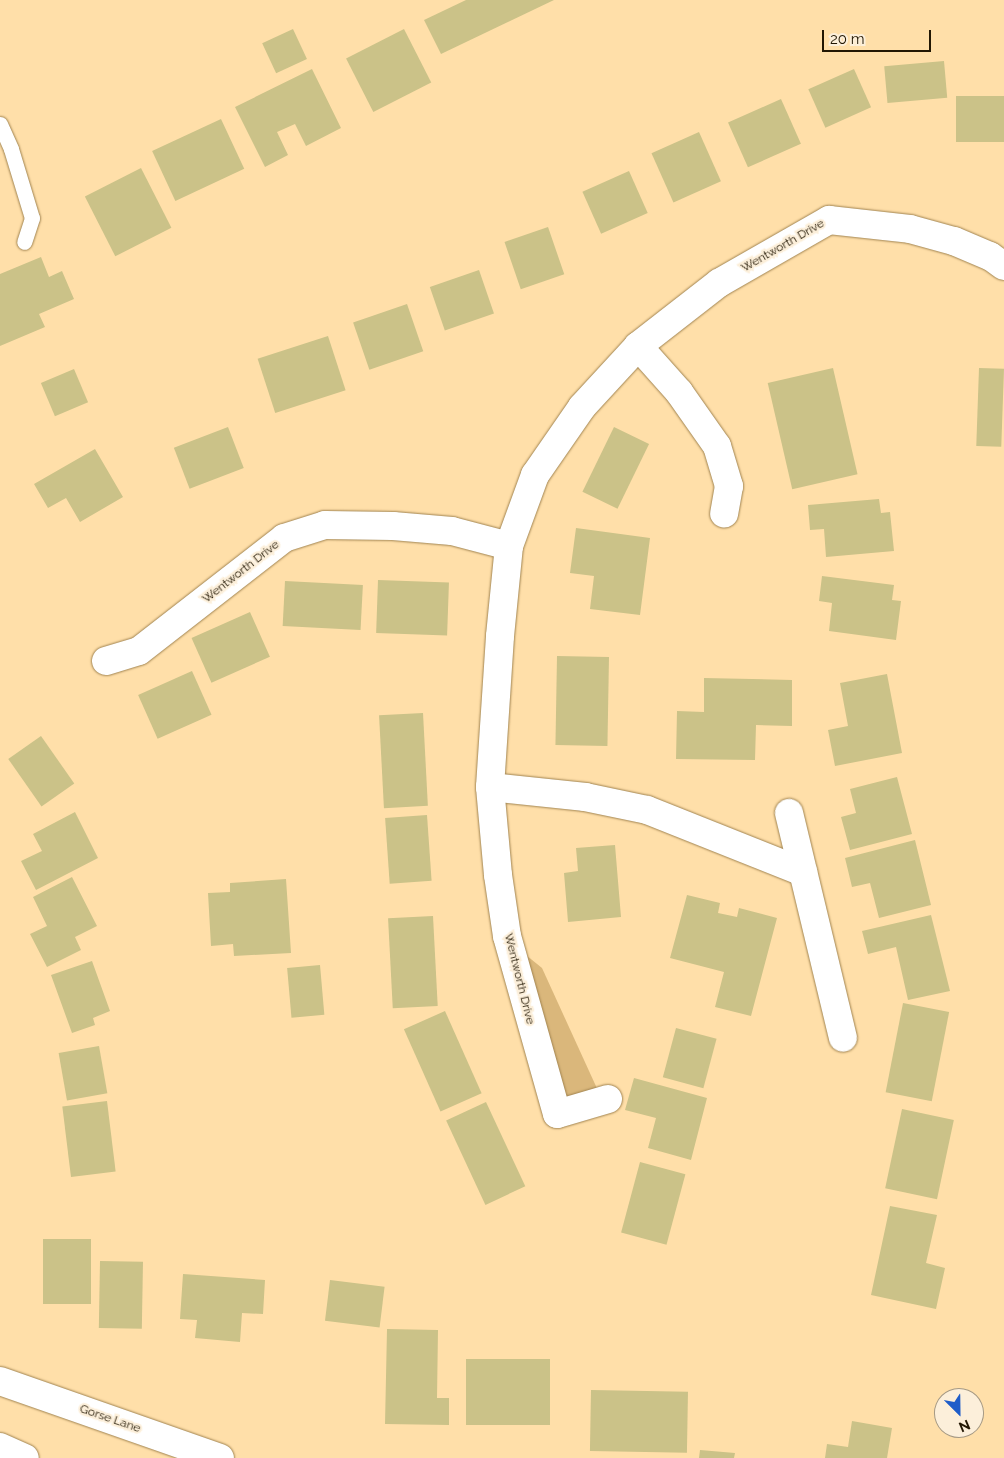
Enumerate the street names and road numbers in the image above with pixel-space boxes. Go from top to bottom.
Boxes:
street label: Wentworth Drive [739,216,827,276]
street label: Wentworth Drive [200,538,282,606]
street label: Wentworth Drive [501,932,537,1026]
street label: Gorse Lane [78,1402,142,1436]

